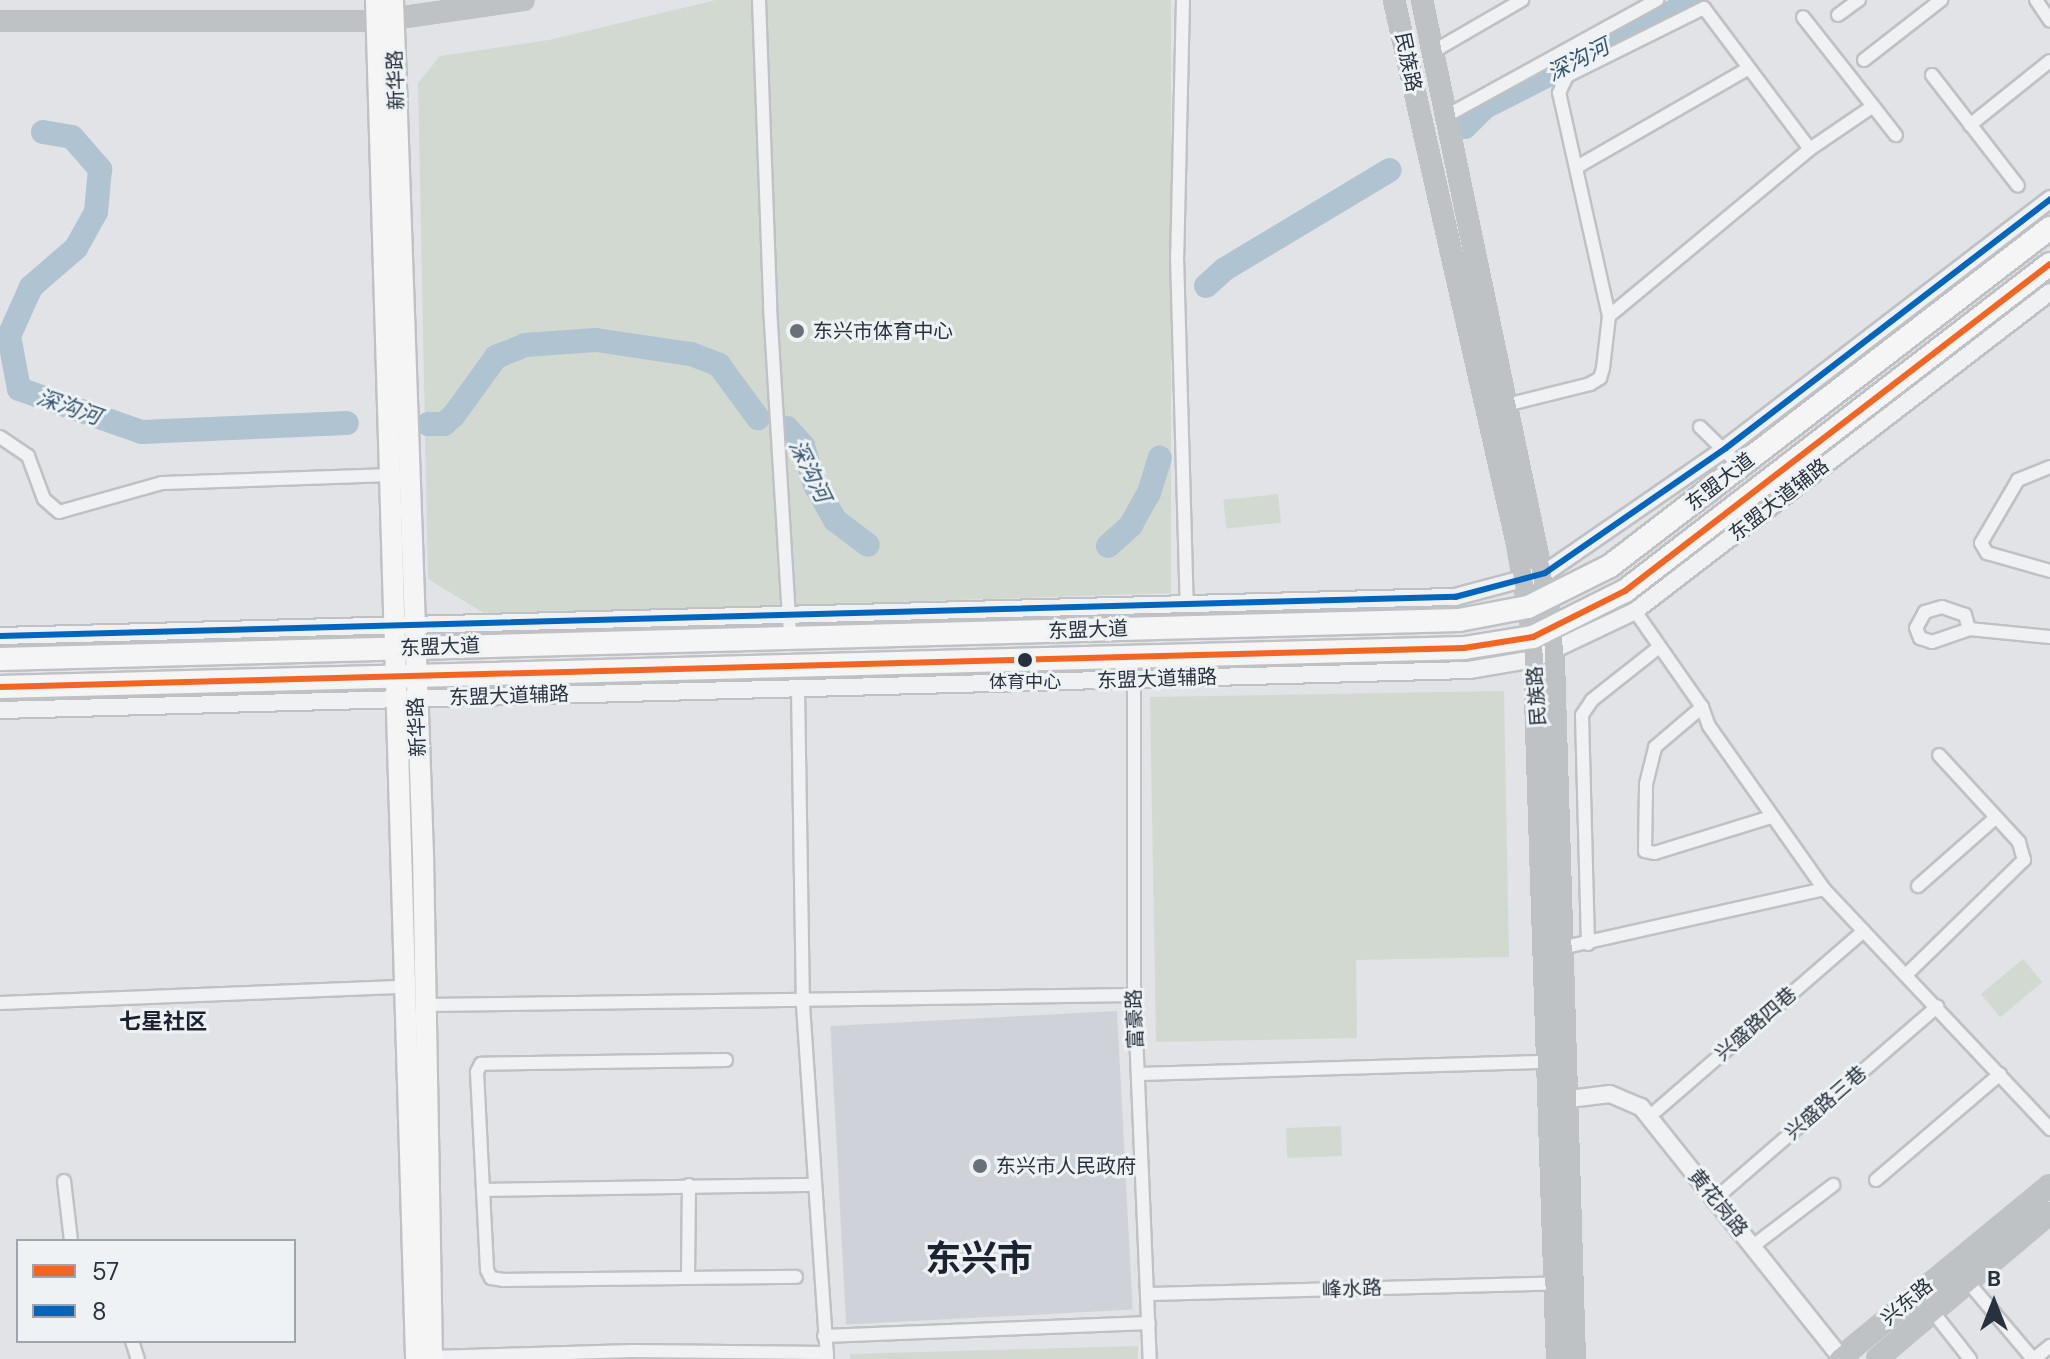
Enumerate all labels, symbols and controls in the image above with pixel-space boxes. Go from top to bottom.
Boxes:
street label: 民族路 [1390,30,1426,94]
water label: 深沟河 [1543,33,1613,87]
street label: 新华路 [383,50,409,110]
place label: 东兴市体育中心 [813,319,953,343]
marker: 东兴市体育中心 [788,322,806,340]
water label: 深沟河 [34,384,104,430]
water label: 深沟河 [784,436,836,506]
street label: 东盟大道 [1681,448,1759,516]
street label: 东盟大道辅路 [1724,454,1834,546]
street label: 东盟大道 [1048,617,1128,643]
street label: 东盟大道 [400,634,480,660]
marker: 体育中心 [1017,652,1033,668]
street label: 东盟大道辅路 [1097,665,1217,693]
street label: 民族路 [1523,665,1551,727]
place label: 体育中心 [989,671,1061,693]
street label: 东盟大道辅路 [449,682,569,710]
street label: 新华路 [403,696,431,758]
street label: 兴盛路四巷 [1710,982,1802,1066]
street label: 富豪路 [1122,989,1148,1049]
district label: 七星社区 [119,1009,207,1035]
street label: 兴盛路三巷 [1780,1061,1872,1145]
place label: 东兴市人民政府 [996,1154,1136,1178]
marker: 东兴市人民政府 [971,1157,989,1175]
street label: 黄花岗路 [1684,1164,1752,1242]
district label: 东兴市 [925,1237,1033,1281]
legend [16,1239,296,1343]
text: 57 [92,1256,119,1287]
north arrow [1954,1263,2034,1343]
text: B [1987,1264,2001,1293]
street label: 兴东路 [1876,1274,1938,1330]
street label: 峰水路 [1322,1276,1382,1302]
text: 8 [92,1296,107,1327]

